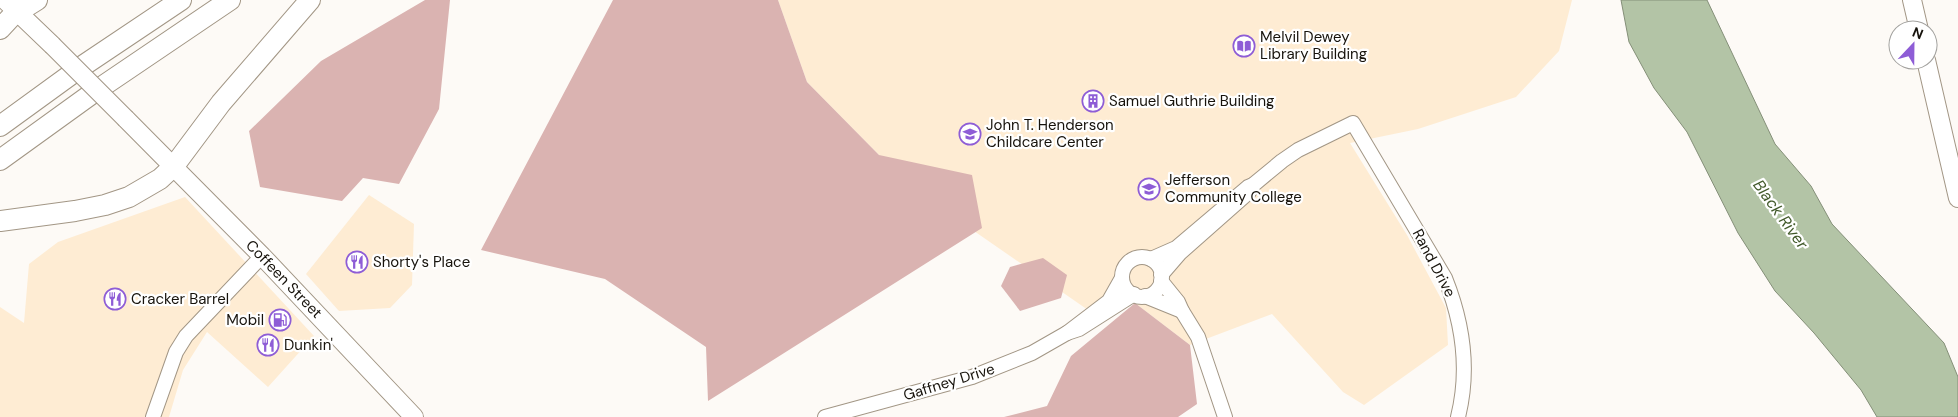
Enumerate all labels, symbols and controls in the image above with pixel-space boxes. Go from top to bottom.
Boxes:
north arrow [1888,20,1938,70]
text: N [1910,23,1926,43]
place label: Melvil Dewey Library Building [1260,27,1367,64]
library icon: Melvil Dewey Library Building [1232,34,1256,58]
building icon: Samuel Guthrie Building [1081,89,1105,113]
place label: Samuel Guthrie Building [1109,91,1274,111]
place label: John T. Henderson Childcare Center [986,115,1114,152]
school or university icon: John T. Henderson Childcare Center [958,122,982,146]
place label: Jefferson Community College [1165,170,1302,207]
water label: Black River [1748,175,1813,254]
school or university icon: Jefferson Community College [1137,177,1161,201]
street label: Rand Drive [1408,225,1460,301]
street label: Coffeen Street [241,235,327,323]
restaurant icon: Shorty's Place [345,250,369,274]
place label: Shorty's Place [373,252,470,272]
restaurant icon: Cracker Barrel [103,287,127,311]
place label: Cracker Barrel [131,289,229,309]
fuel station icon: Mobil [268,308,292,332]
place label: Mobil [226,310,264,330]
restaurant icon: Dunkin' [256,333,280,357]
place label: Dunkin' [284,335,333,355]
street label: Gaffney Drive [901,359,997,405]

